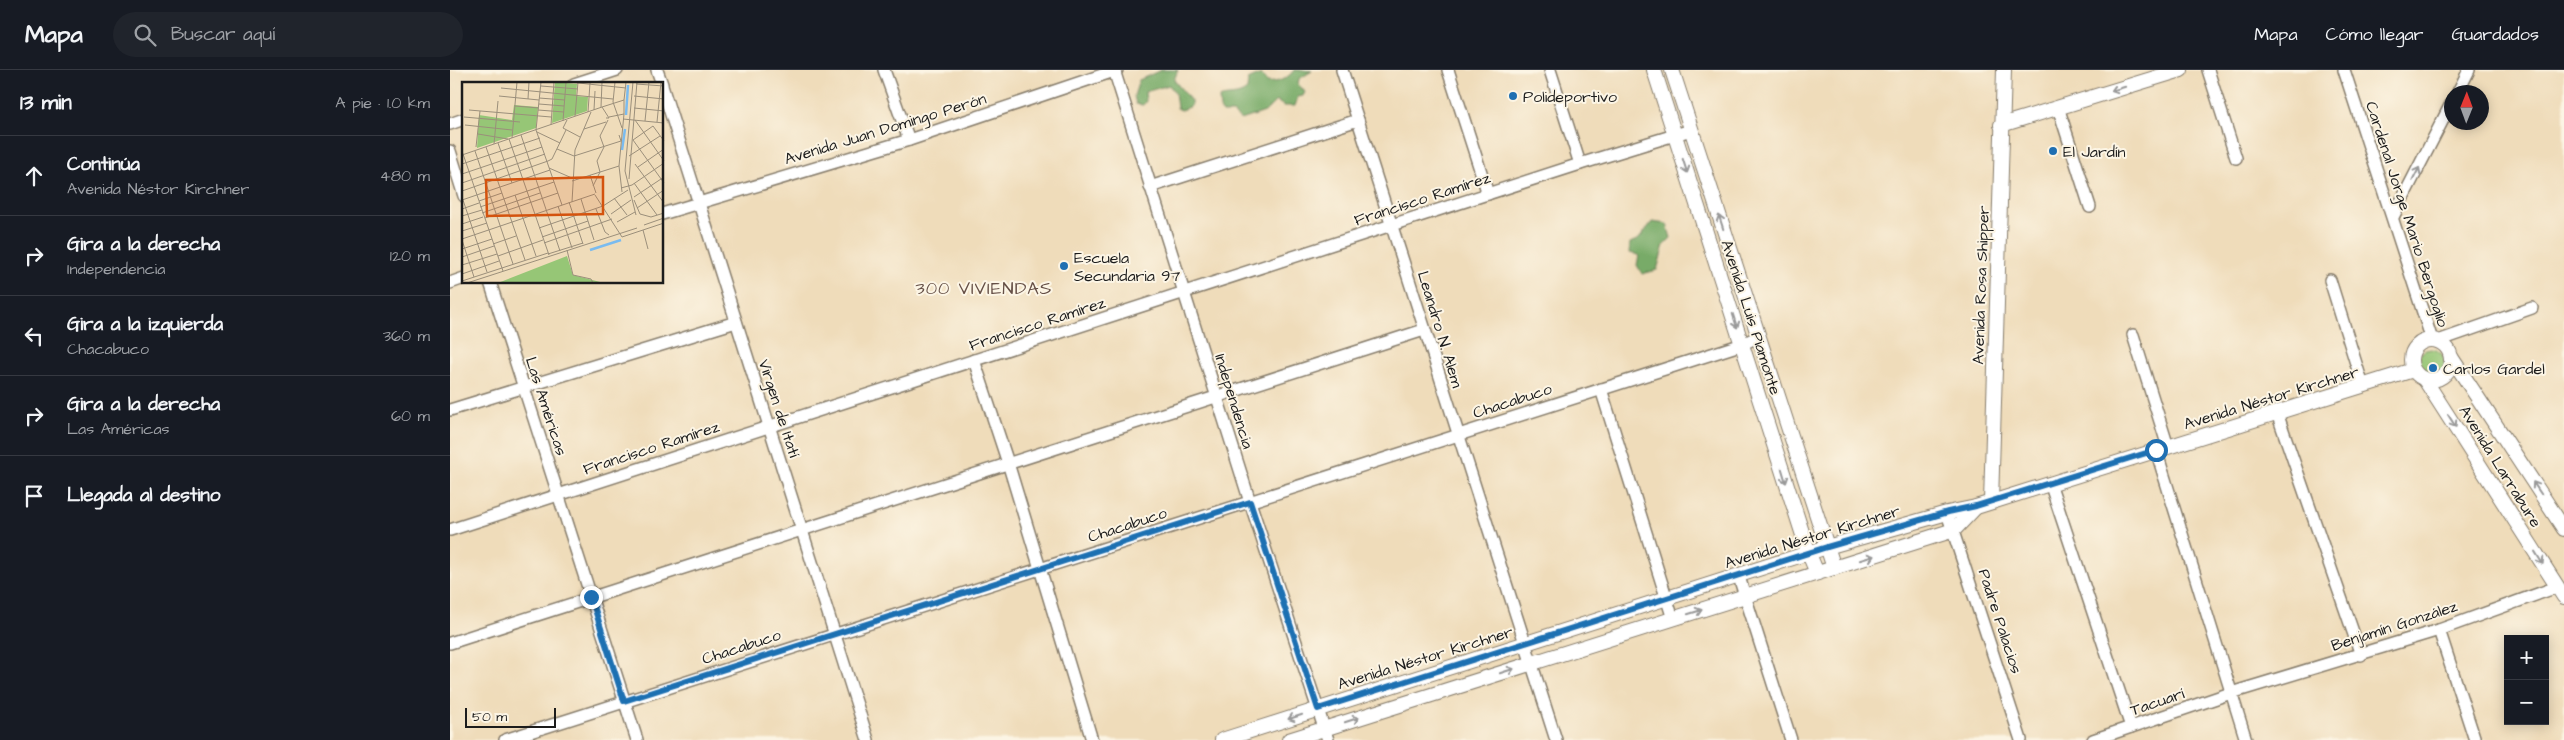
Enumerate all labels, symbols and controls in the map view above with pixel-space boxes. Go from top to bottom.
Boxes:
search box [113,12,463,57]
text: Mapa [25,18,83,52]
icon: search [131,21,159,49]
text: Buscar aquí [171,21,275,48]
text: Mapa [2254,22,2298,47]
text: Cómo llegar [2326,22,2424,47]
text: Guardados [2452,22,2539,47]
inset map [462,82,664,284]
one-way arrow [2110,85,2126,95]
north arrow [2444,85,2489,130]
place label: Polideportivo [1523,86,1617,108]
text: 13 min [20,88,72,117]
street label: Avenida Juan Domingo Perón [782,88,989,171]
marker: Polideportivo [1507,90,1519,102]
text: A pie · 1.0 km [335,92,430,114]
street label: Cardenal Jorge Mario Bergoglio [2359,99,2454,330]
place label: El Jardín [2063,141,2125,163]
marker: El Jardín [2047,145,2059,157]
text: Continúa [67,151,140,178]
one-way arrow [1681,158,1691,174]
icon: ahead [20,162,48,190]
text: 480 m [380,165,430,187]
one-way arrow [2411,166,2421,181]
street label: Francisco Ramírez [1351,167,1493,231]
text: Avenida Néstor Kirchner [67,178,249,200]
street label: Avenida Rosa Shipper [1967,205,1995,365]
one-way arrow [1715,215,1725,231]
text: Gira a la derecha [67,231,220,258]
street label: Avenida Luis Piamonte [1716,237,1787,398]
icon: right [20,242,48,270]
text: 120 m [390,245,430,267]
place label: Escuela Secundaria 97 [1074,247,1180,287]
text: Independencia [67,258,165,280]
marker: Escuela Secundaria 97 [1058,260,1070,272]
street label: Leandro N. Alem [1412,268,1468,391]
district label: 300 VIVIENDAS [916,276,1052,301]
street label: Francisco Ramírez [966,292,1108,356]
text: Gira a la izquierda [67,311,223,338]
one-way arrow [1731,313,1741,329]
icon: left [20,322,48,350]
text: 360 m [383,325,430,347]
text: Chacabuco [67,338,149,360]
street label: Independencia [1209,351,1259,452]
street label: Las Américas [520,354,572,458]
street label: Virgen de Itatí [752,357,805,461]
place label: Carlos Gardel [2443,358,2545,380]
street label: Avenida Néstor Kirchner [2181,361,2362,435]
marker: Carlos Gardel [2427,362,2439,374]
street label: Chacabuco [1470,378,1555,424]
text: Gira a la derecha [67,391,220,418]
street label: Avenida Larrabure [2454,401,2547,532]
icon: right [20,402,48,430]
text: 60 m [391,405,430,427]
one-way arrow [2447,413,2457,427]
street label: Francisco Ramírez [580,416,722,480]
text: Las Américas [67,418,170,440]
route start [2145,439,2168,462]
one-way arrow [1780,468,1790,484]
one-way arrow [2532,481,2542,495]
icon: arrive [20,482,48,510]
text: Llegada al destino [67,482,220,509]
street label: Avenida Néstor Kirchner [1722,500,1903,574]
street label: Chacabuco [1085,502,1170,548]
one-way arrow [2534,550,2544,564]
one-way arrow [1859,552,1875,562]
street label: Padre Palacios [1973,566,2027,677]
route end [580,586,603,609]
street label: Benjamín González [2328,595,2460,657]
one-way arrow [1687,606,1703,616]
street label: Avenida Néstor Kirchner [1335,621,1516,695]
street label: Chacabuco [699,624,784,670]
map controls [2504,635,2549,725]
button: + [2504,635,2549,680]
one-way arrow [1499,666,1515,676]
button: − [2504,680,2549,725]
street label: Tacuarí [2127,682,2188,721]
scale bar [465,705,556,728]
text: 50 m [472,707,507,727]
one-way arrow [1287,712,1303,722]
one-way arrow [1344,715,1359,724]

